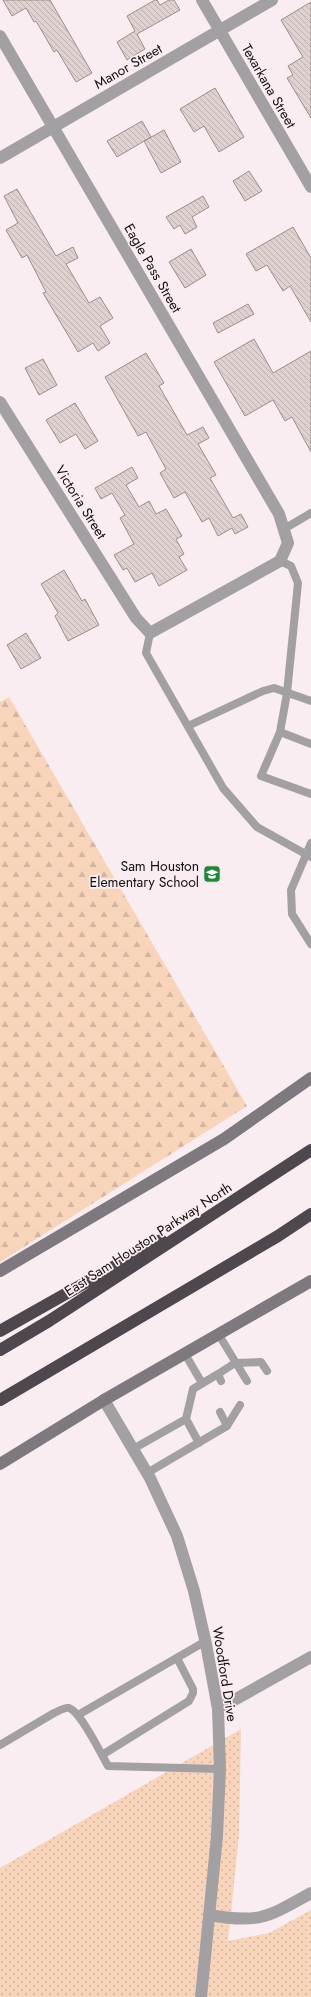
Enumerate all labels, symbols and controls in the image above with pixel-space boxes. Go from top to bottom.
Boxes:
street label: Manor Street [90,38,166,94]
street label: Texarkana Street [237,40,302,132]
street label: Eagle Pass Street [119,220,187,317]
street label: Victoria Street [50,461,112,543]
place label: Sam Houston Elementary School [89,856,199,892]
school or university icon: Sam Houston Elementary School [202,864,222,884]
street label: East Sam Houston Parkway North [60,1177,236,1301]
street label: Woodford Drive [208,1625,242,1723]

